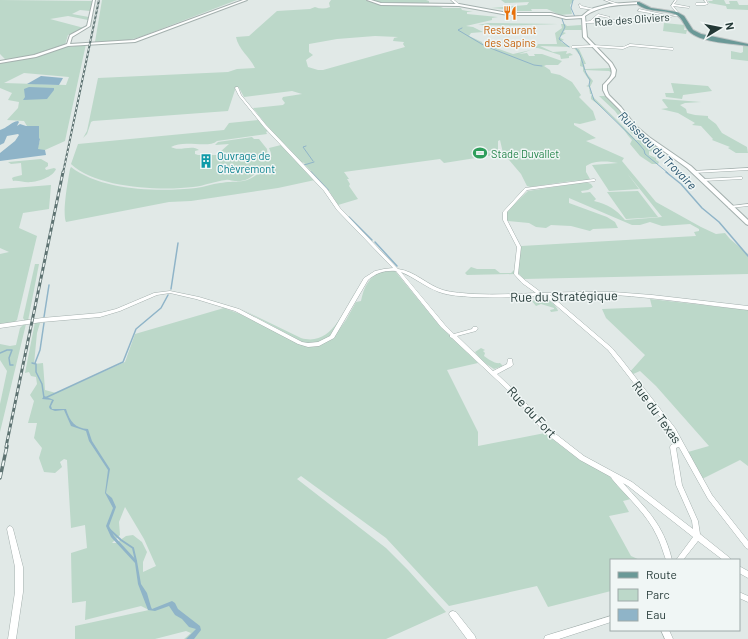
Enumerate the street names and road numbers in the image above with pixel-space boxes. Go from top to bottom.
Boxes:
street label: Rue des Oliviers [594,10,670,28]
street label: Rue du Stratégique [510,287,618,305]
street label: Rue du Texas [629,378,685,446]
street label: Rue du Fort [504,383,560,441]

